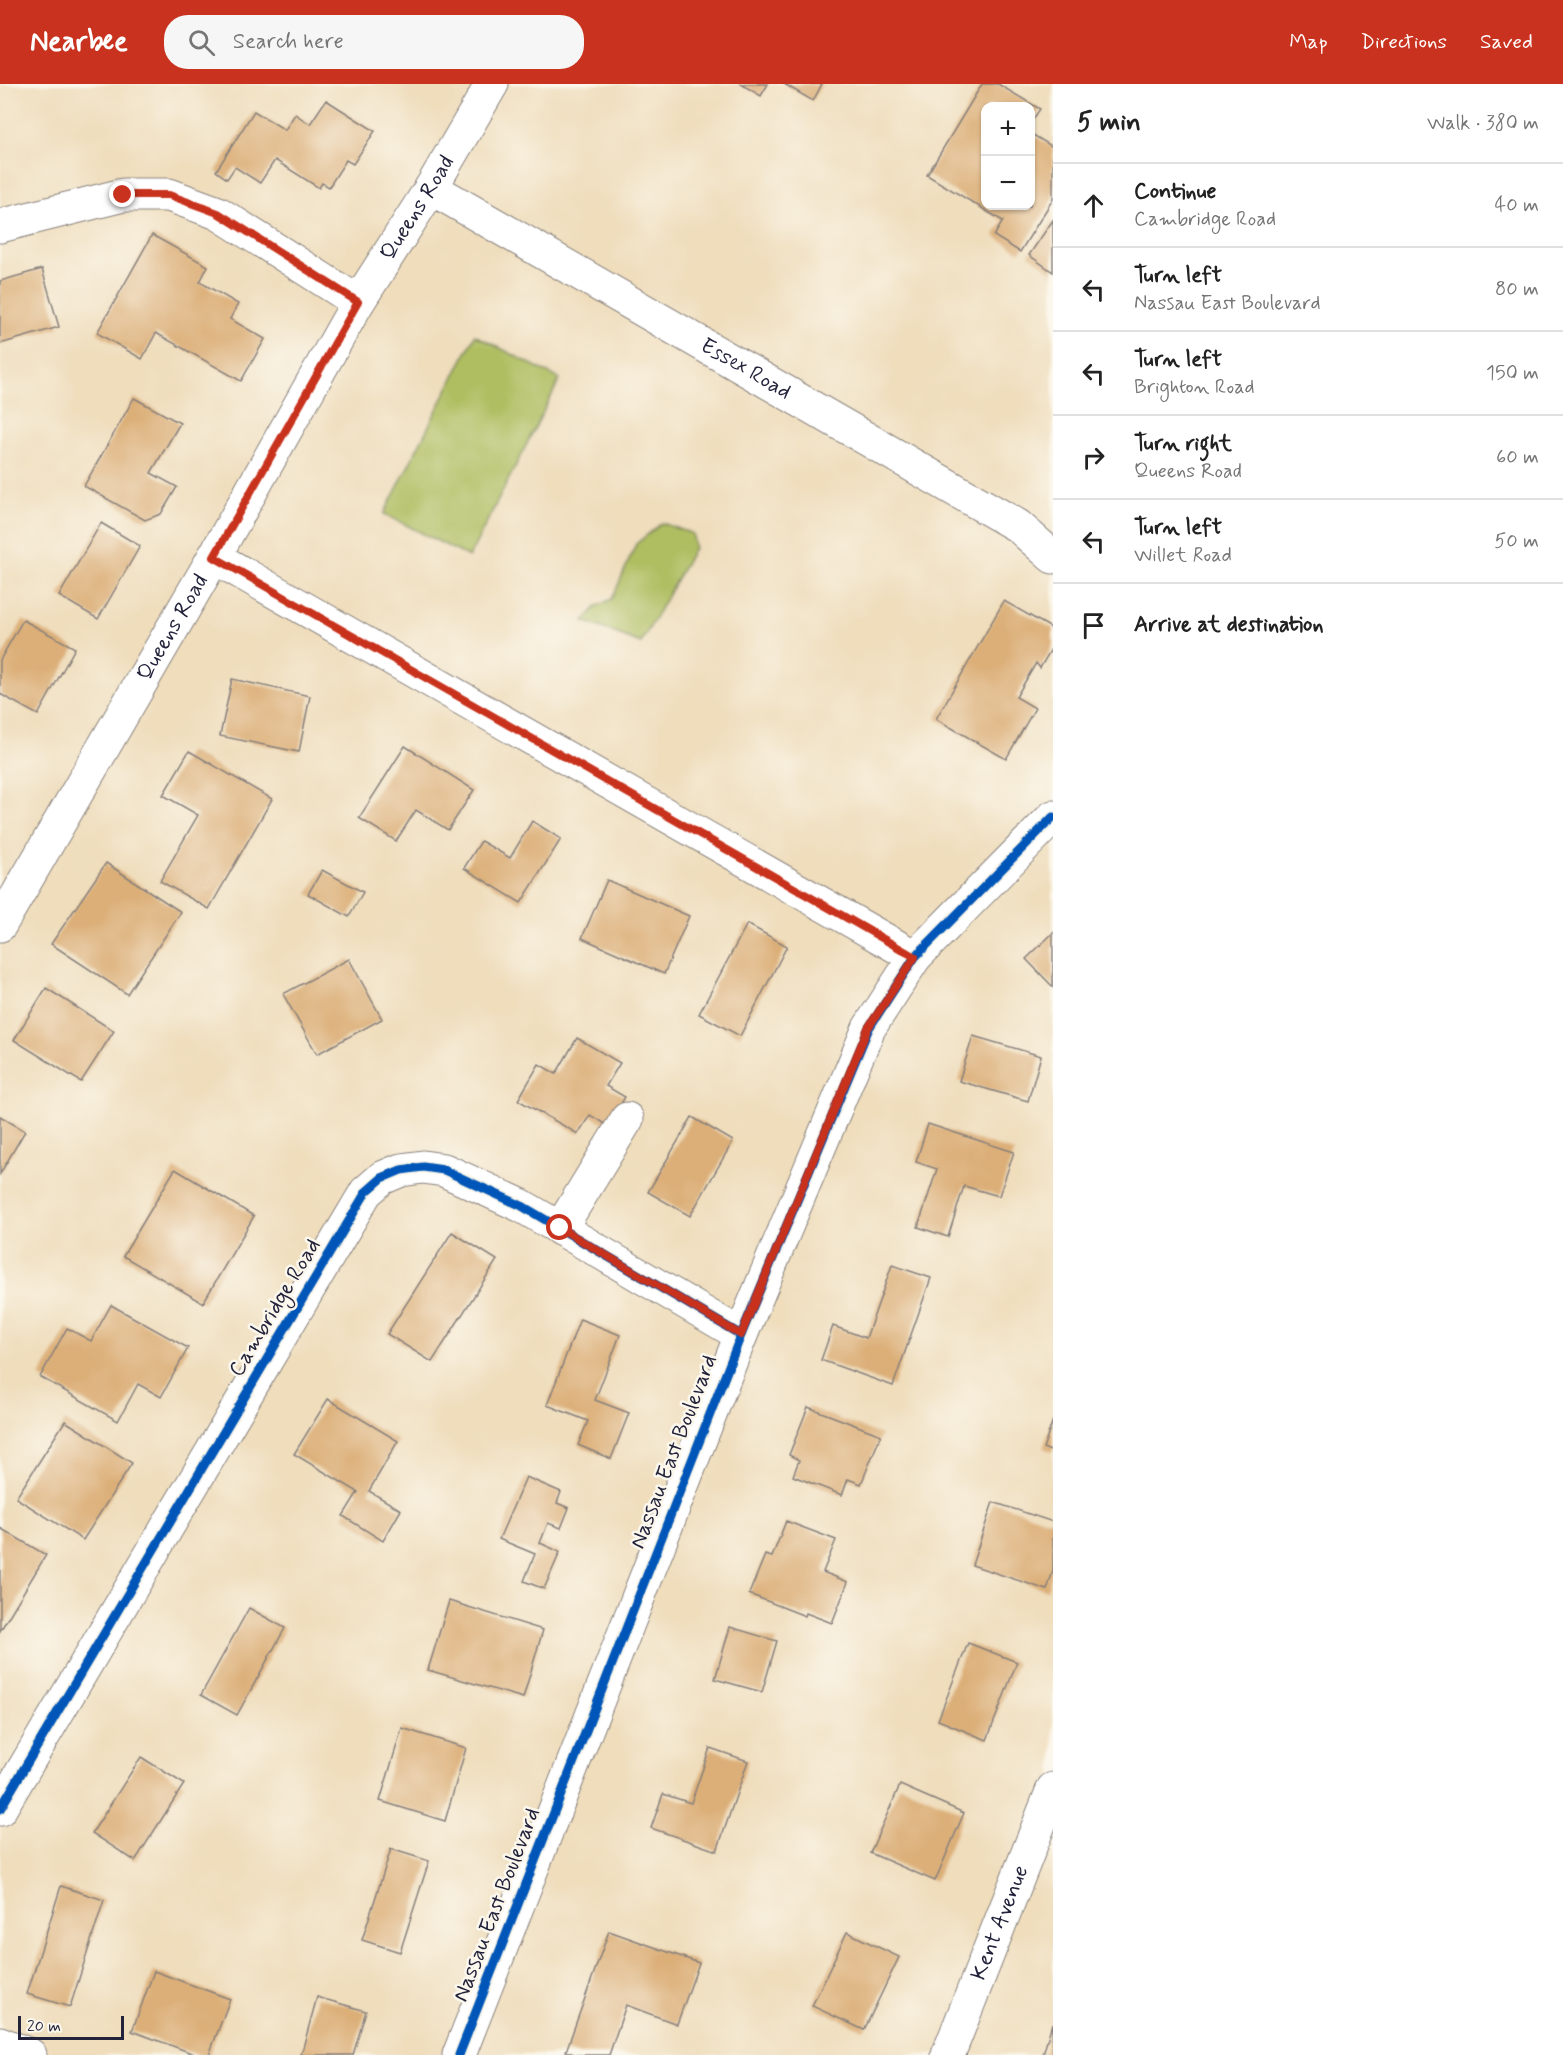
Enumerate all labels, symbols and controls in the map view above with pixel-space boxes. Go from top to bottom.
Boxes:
search box [164,15,584,69]
text: Nearbee [30,24,128,61]
icon: search [185,26,218,59]
text: Search here [233,28,344,56]
text: Map [1289,28,1328,56]
text: Directions [1361,28,1447,56]
text: Saved [1480,28,1533,56]
map controls [981,102,1035,210]
button: + [981,102,1035,156]
text: 5 min [1077,106,1141,140]
text: Walk · 380 m [1427,110,1539,137]
street label: Queens Road [374,150,461,266]
button: − [981,156,1035,210]
text: Continue [1134,178,1216,206]
route end [109,181,135,207]
icon: ahead [1077,189,1110,222]
text: 40 m [1495,192,1539,219]
text: Cambridge Road [1134,206,1276,233]
text: Turn left [1134,262,1222,290]
icon: left [1077,273,1110,306]
text: 80 m [1495,276,1539,303]
text: Nassau East Boulevard [1134,290,1321,317]
street label: Essex Road [695,332,796,406]
text: Turn left [1134,346,1222,374]
icon: left [1077,357,1110,390]
text: 150 m [1486,360,1539,387]
text: Brighton Road [1134,374,1255,401]
text: Turn right [1134,430,1232,458]
icon: right [1077,441,1110,474]
text: 60 m [1496,444,1539,471]
text: Queens Road [1134,458,1242,485]
text: Turn left [1134,514,1222,542]
icon: left [1077,525,1110,558]
text: 50 m [1494,528,1539,555]
text: Willet Road [1134,542,1232,569]
street label: Queens Road [131,569,215,686]
icon: arrive [1077,609,1110,642]
text: Arrive at destination [1134,611,1324,639]
route start [546,1214,572,1240]
street label: Cambridge Road [223,1234,330,1384]
street label: Nassau East Boulevard [624,1351,724,1553]
street label: Nassau East Boulevard [447,1804,547,2006]
street label: Kent Avenue [965,1861,1035,1984]
scale bar [18,2013,124,2040]
text: 20 m [27,2016,61,2037]

